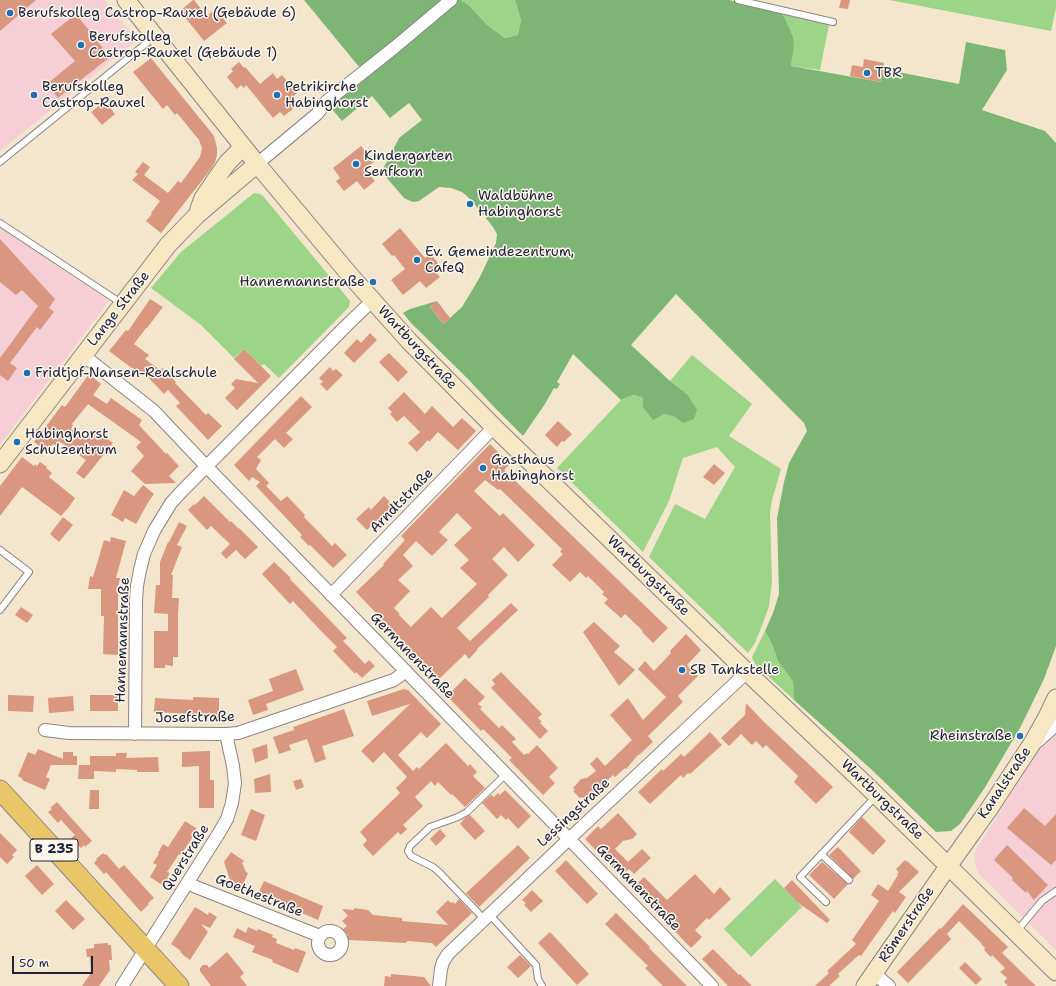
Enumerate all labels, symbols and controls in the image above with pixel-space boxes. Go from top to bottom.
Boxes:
place label: Berufskolleg Castrop-Rauxel (Gebäude 6) [18,5,296,21]
marker: Berufskolleg Castrop-Rauxel (Gebäude 6) [5,8,15,18]
place label: Berufskolleg Castrop-Rauxel (Gebäude 1) [89,29,277,62]
marker: Berufskolleg Castrop-Rauxel (Gebäude 1) [76,40,86,50]
place label: TBR [875,65,902,81]
marker: TBR [862,68,872,78]
place label: Berufskolleg Castrop-Rauxel [42,79,145,112]
place label: Petrikirche Habinghorst [285,79,368,112]
marker: Berufskolleg Castrop-Rauxel [29,90,39,100]
marker: Petrikirche Habinghorst [272,90,282,100]
place label: Kindergarten Senfkorn [364,148,453,180]
marker: Kindergarten Senfkorn [351,159,361,169]
place label: Waldbühne Habinghorst [478,188,561,220]
marker: Waldbühne Habinghorst [465,199,475,209]
place label: Ev. Gemeindezentrum, CafeQ [425,244,574,276]
marker: Ev. Gemeindezentrum, CafeQ [412,255,422,265]
street label: Lange Straße [84,268,154,350]
place label: Hannemannstraße [239,274,365,290]
marker: Hannemannstraße [368,277,378,287]
street label: Wartburgstraße [374,303,460,393]
place label: Fridtjof-Nansen-Realschule [35,365,217,381]
marker: Fridtjof-Nansen-Realschule [22,368,32,378]
place label: Habinghorst Schulzentrum [25,426,117,458]
marker: Habinghorst Schulzentrum [12,437,22,447]
place label: Gasthaus Habinghorst [491,452,574,484]
marker: Gasthaus Habinghorst [478,463,488,473]
street label: Arndtstraße [367,465,437,537]
street label: Wartburgstraße [603,532,693,620]
street label: Hannemannstraße [112,577,134,703]
street label: Germanenstraße [366,609,458,703]
place label: SB Tankstelle [690,662,779,678]
marker: SB Tankstelle [677,665,687,675]
street label: Josefstraße [155,709,235,727]
place label: Rheinstraße [930,728,1012,744]
marker: Rheinstraße [1015,731,1025,741]
street label: Kanalstraße [975,744,1035,822]
street label: Wartburgstraße [837,756,927,844]
street label: Lessingstraße [534,775,614,851]
street label: Querstraße [159,821,213,895]
road number: B 235 [30,839,78,861]
street label: Germanenstraße [592,841,684,935]
street label: Goethestraße [213,871,305,921]
street label: Römerstraße [876,884,938,966]
scale bar [14,948,95,974]
text: 50 m [19,955,49,971]

